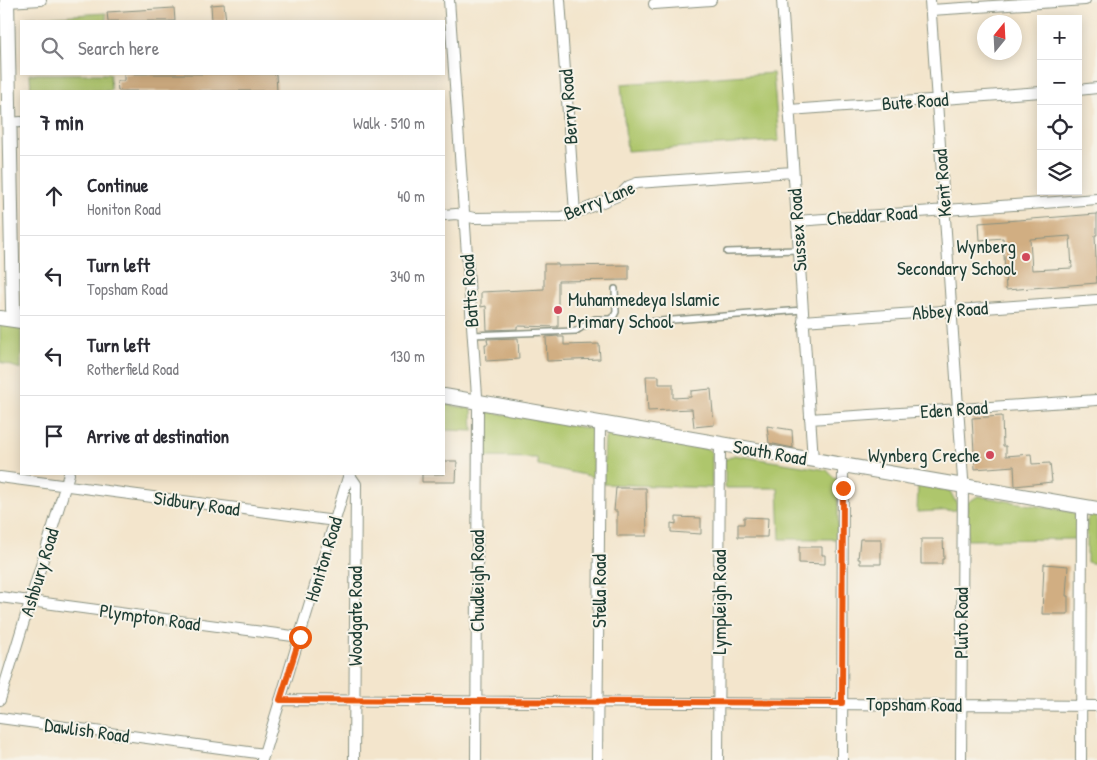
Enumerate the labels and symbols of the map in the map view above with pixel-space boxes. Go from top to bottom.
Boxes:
north arrow [977,15,1022,60]
street label: Berry Road [552,68,584,146]
street label: Bute Road [881,86,950,116]
street label: Kent Road [927,148,957,218]
street label: Berry Lane [559,174,639,226]
street label: Sussex Road [781,187,813,272]
street label: Cheddar Road [826,199,919,231]
place label: Wynberg Secondary School [897,233,1017,281]
marker: Wynberg Secondary School [1020,251,1032,263]
street label: Batts Road [453,253,485,328]
place label: Muhammedeya Islamic Primary School [568,286,720,334]
street label: Abbey Road [911,294,989,326]
marker: Muhammedeya Islamic Primary School [552,304,564,316]
street label: Eden Road [919,394,989,424]
street label: South Road [731,433,809,471]
place label: Wynberg Creche [868,442,980,468]
marker: Wynberg Creche [984,449,996,461]
route end [832,477,855,500]
street label: Sidbury Road [152,484,242,522]
street label: Honiton Road [298,513,348,605]
street label: Ashbury Road [13,524,65,619]
street label: Chudleigh Road [464,529,490,632]
street label: Lympleigh Road [706,549,732,654]
street label: Stella Road [586,553,612,628]
street label: Woodgate Road [342,565,368,666]
street label: Pluto Road [948,587,974,659]
street label: Plympton Road [98,597,203,637]
route start [289,626,312,649]
street label: Topsham Road [866,690,963,718]
street label: Dawlish Road [43,711,132,749]

